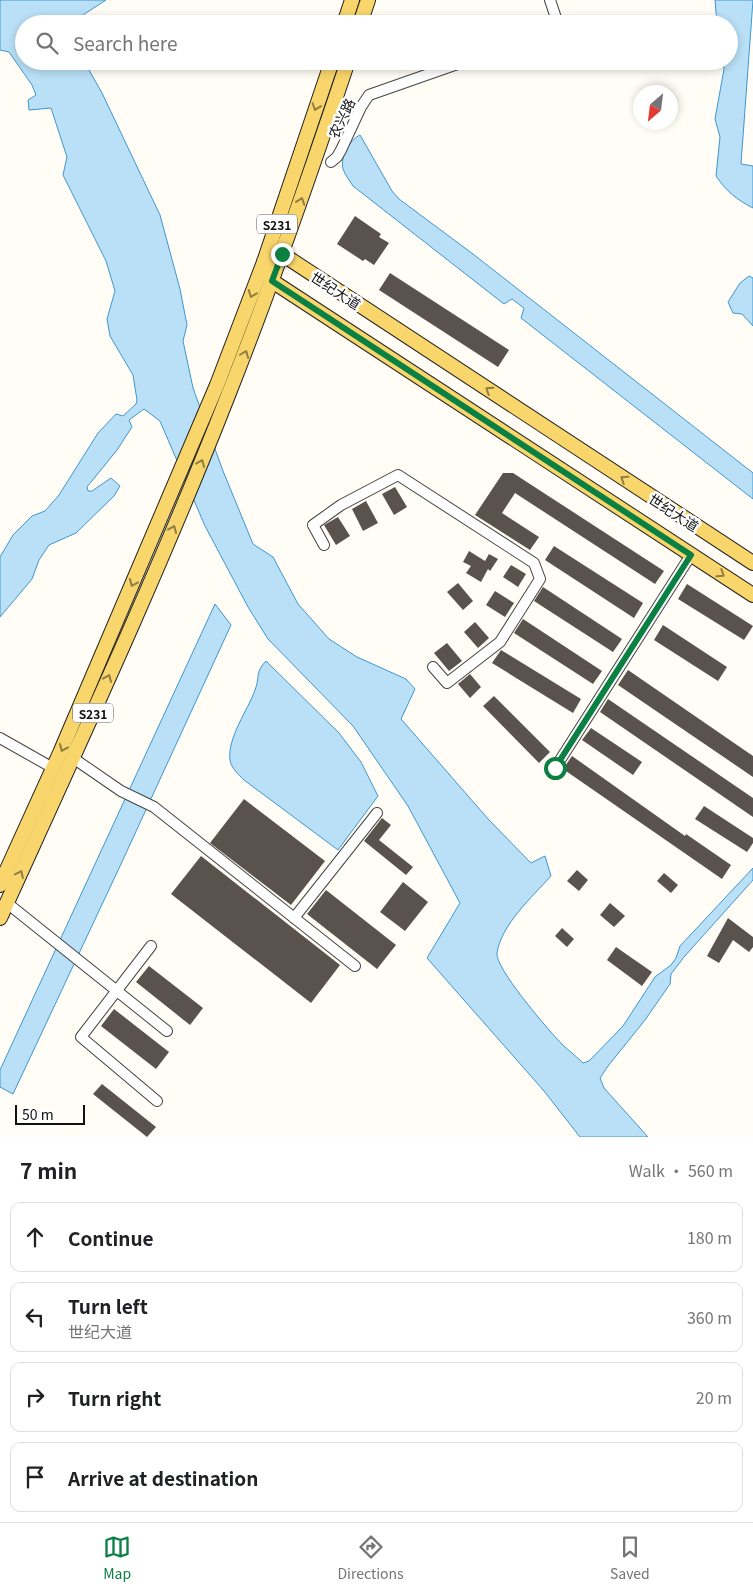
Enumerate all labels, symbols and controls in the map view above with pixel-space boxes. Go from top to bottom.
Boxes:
search box [15,15,738,70]
icon: search [33,29,61,57]
text: Search here [73,29,177,56]
north arrow [633,85,678,130]
street label: 农兴路 [323,95,359,141]
one-way arrow [312,103,322,111]
one-way arrow [295,197,305,206]
road number: S231 [257,214,297,233]
route end [271,243,294,266]
street label: 世纪大道 [307,266,365,314]
one-way arrow [248,289,258,298]
one-way arrow [239,350,249,358]
one-way arrow [485,387,494,396]
one-way arrow [195,459,205,467]
one-way arrow [621,476,630,485]
street label: 世纪大道 [645,488,703,536]
one-way arrow [167,525,177,533]
one-way arrow [715,568,724,577]
one-way arrow [129,578,140,587]
one-way arrow [102,674,113,683]
road number: S231 [73,704,113,722]
one-way arrow [58,743,69,752]
route start [544,757,567,780]
one-way arrow [14,870,25,879]
scale bar [15,1102,85,1125]
text: 50 m [22,1104,54,1124]
text: 7 min [20,1155,77,1185]
text: Walk · 560 m [629,1158,733,1182]
icon: ahead [21,1223,49,1251]
text: Continue [68,1224,154,1251]
text: 180 m [687,1225,732,1249]
text: Turn left [68,1292,148,1319]
icon: left [21,1303,49,1331]
text: 360 m [687,1305,732,1329]
text: 世纪大道 [68,1319,132,1343]
icon: right [21,1383,49,1411]
text: Turn right [68,1384,161,1411]
text: 20 m [696,1385,732,1409]
icon: arrive [21,1463,49,1491]
text: Arrive at destination [68,1464,258,1491]
tab: Map [103,1533,131,1583]
tab: Directions [337,1533,404,1583]
tab: Saved [610,1533,650,1583]

